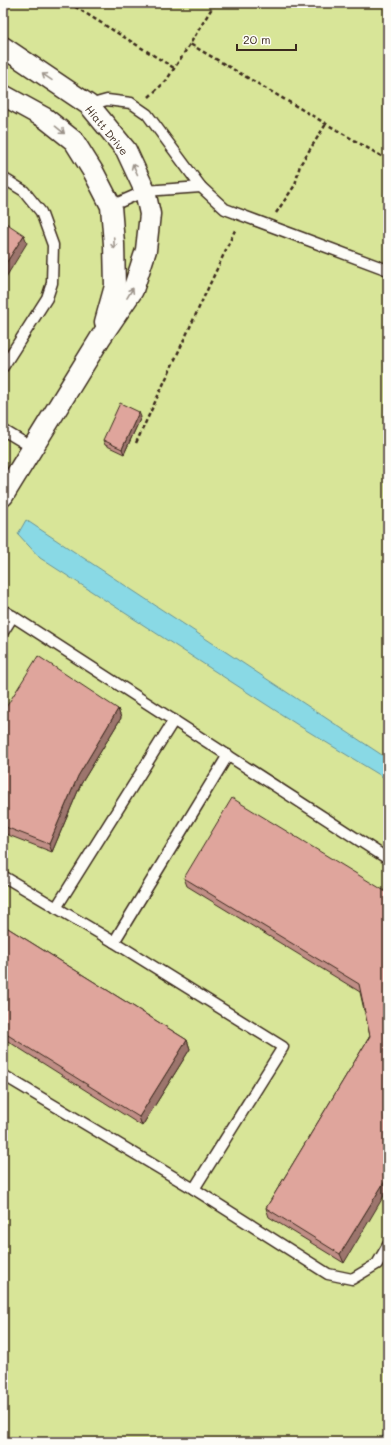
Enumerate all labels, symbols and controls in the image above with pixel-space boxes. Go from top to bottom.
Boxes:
scale bar [237,26,296,52]
text: 20 m [243,31,271,47]
one-way arrow [42,73,53,81]
street label: Hiatt Drive [82,102,132,158]
one-way arrow [54,125,65,134]
one-way arrow [131,164,138,176]
one-way arrow [111,236,118,249]
one-way arrow [127,287,135,299]

